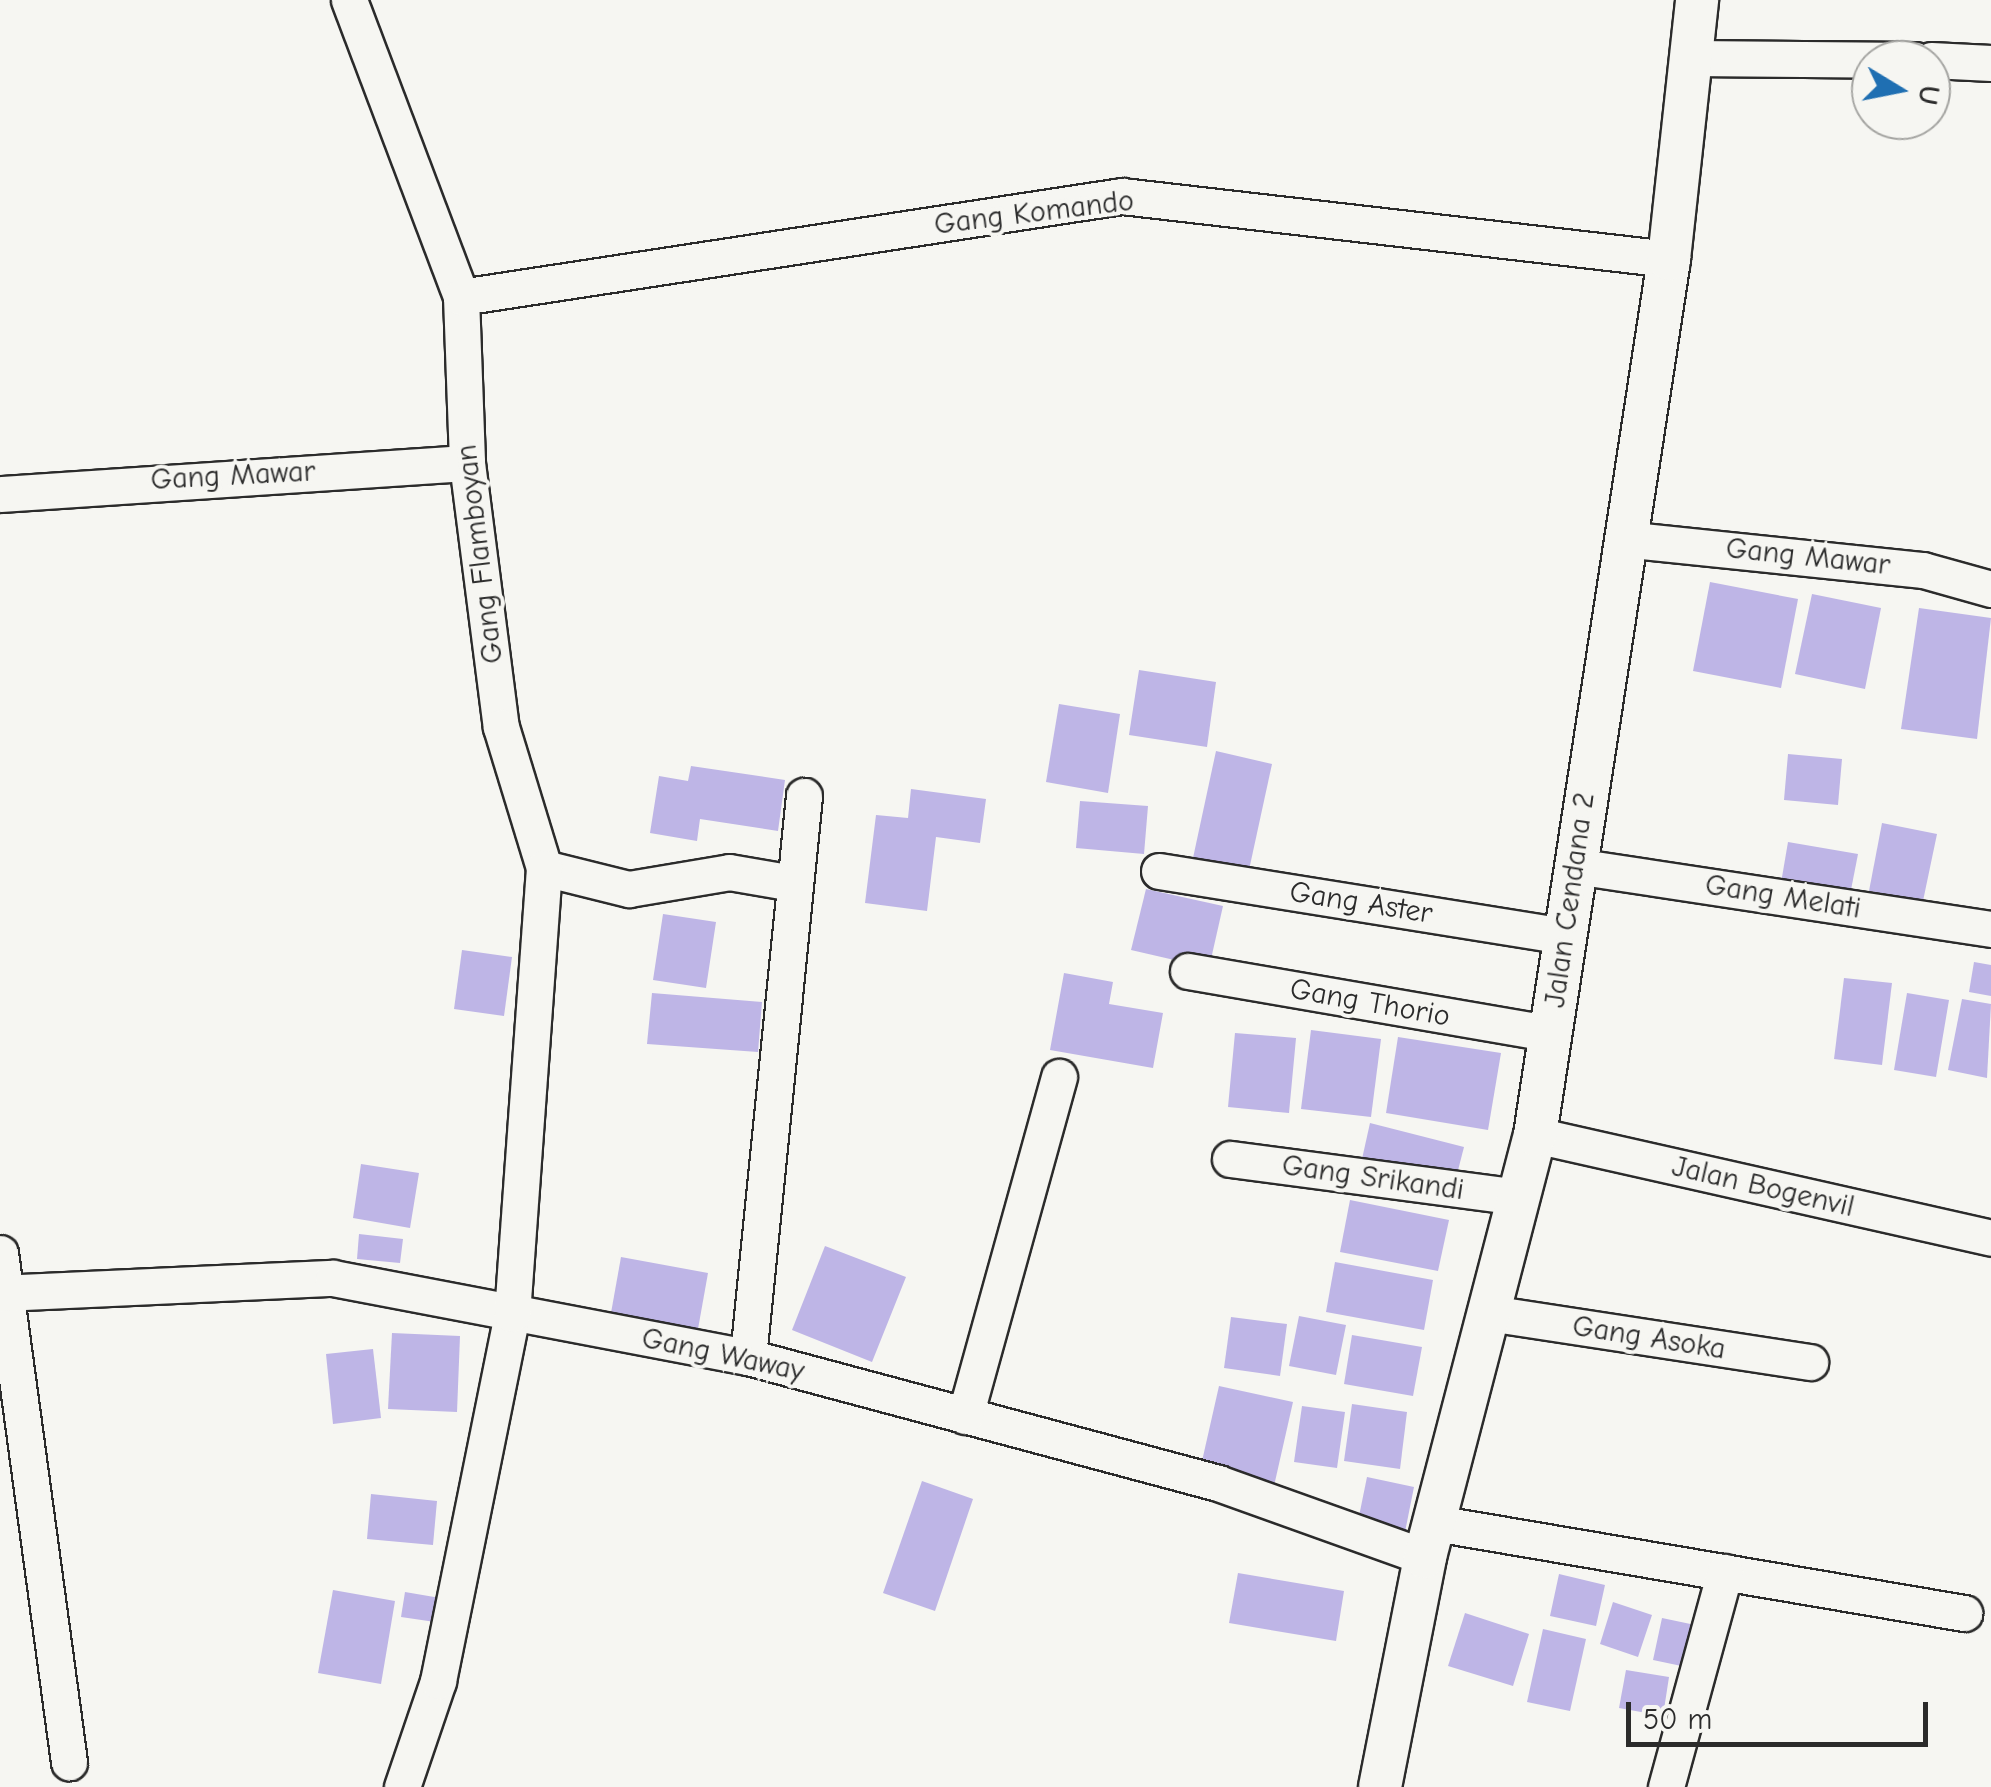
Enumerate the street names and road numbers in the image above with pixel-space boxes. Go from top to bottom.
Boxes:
street label: Gang Komando [932,183,1136,243]
street label: Gang Flamboyan [449,442,511,666]
street label: Gang Mawar [150,454,316,498]
street label: Gang Mawar [1724,530,1892,584]
street label: Jalan Cendana 2 [1537,790,1603,1010]
street label: Gang Melati [1703,867,1863,927]
street label: Gang Aster [1287,874,1435,932]
street label: Gang Thorio [1287,971,1453,1035]
street label: Gang Srikandi [1280,1147,1466,1209]
street label: Jalan Bogenvil [1668,1149,1858,1225]
street label: Gang Asoka [1570,1308,1728,1368]
street label: Gang Waway [638,1320,808,1390]

